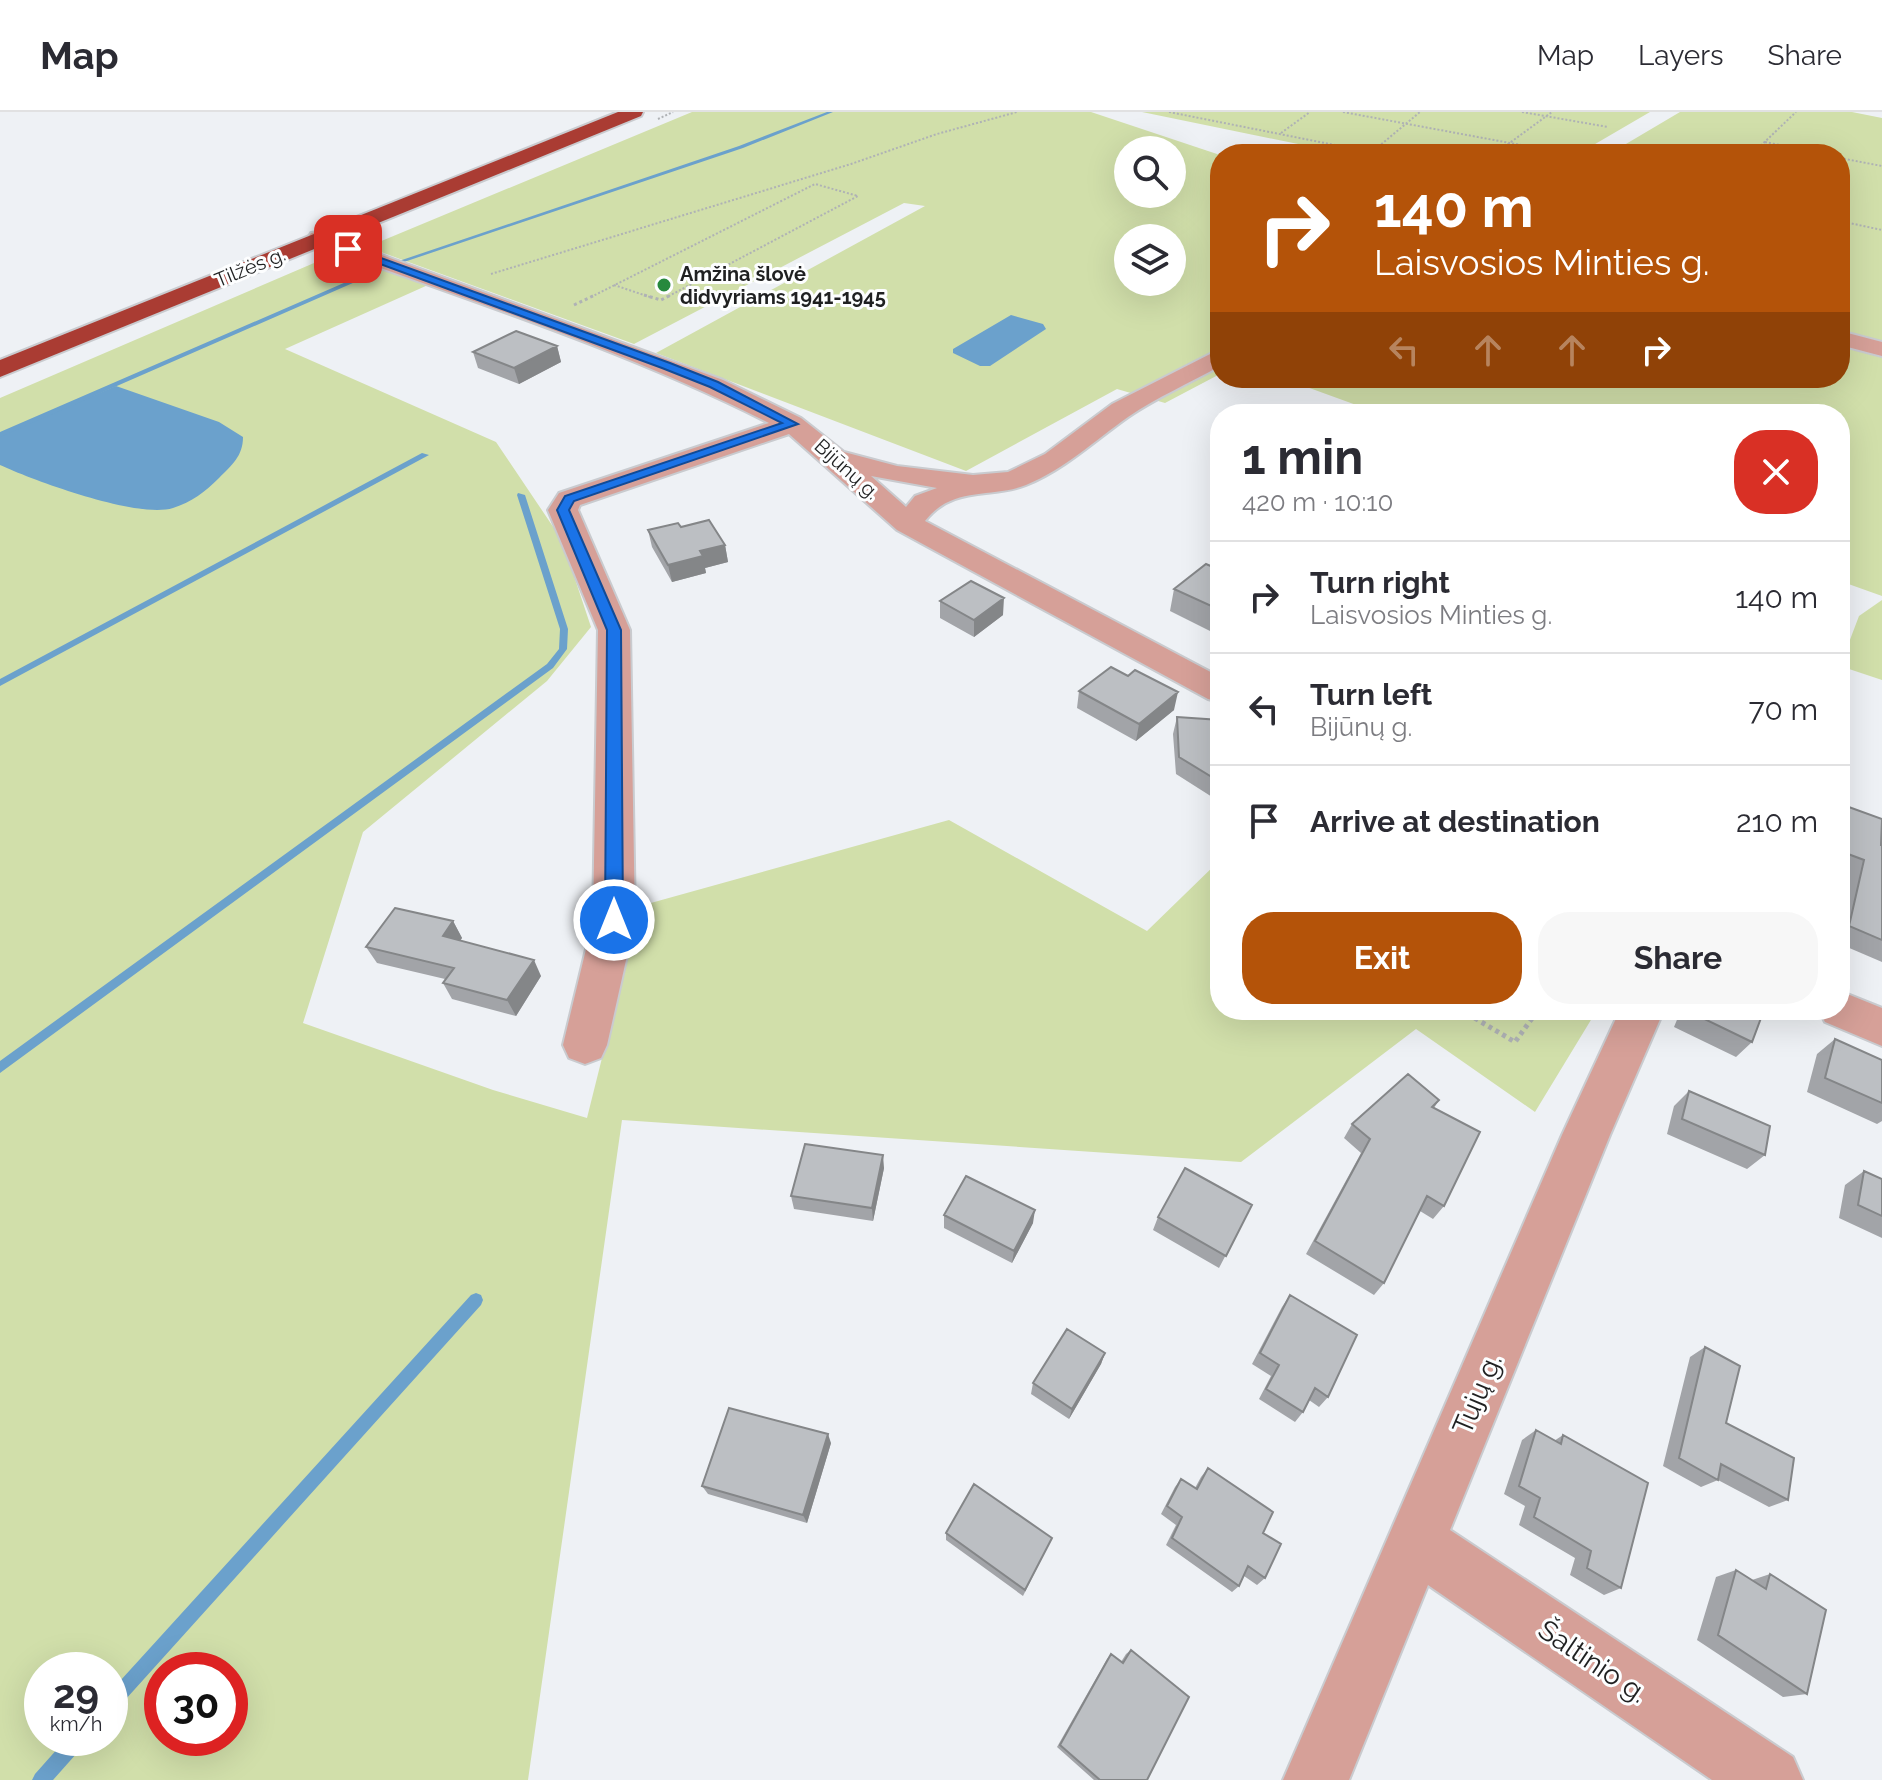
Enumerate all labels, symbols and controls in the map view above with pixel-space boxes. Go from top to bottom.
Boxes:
text: Map [40,33,119,78]
text: Map [1537,39,1594,72]
text: Layers [1638,39,1724,72]
text: Share [1768,39,1842,72]
map controls [1114,136,1186,296]
button: search [1114,136,1186,208]
text: 140 m [1374,174,1534,240]
icon: right [1242,176,1346,280]
pin [314,215,382,283]
button: layers [1114,224,1186,296]
icon: arrive [326,227,370,271]
text: Laisvosios Minties g. [1374,241,1710,283]
street label: Tilžės g. [211,242,289,292]
place label: Amžina šlovė didvyriams 1941-1945 [680,262,886,309]
marker: Amžina šlovė didvyriams 1941-1945 [655,276,673,294]
icon: left [1382,328,1426,372]
icon: ahead [1466,328,1510,372]
icon: ahead [1550,328,1594,372]
icon: right [1634,328,1678,372]
text: 1 min [1242,429,1363,485]
button: close [1734,430,1818,514]
street label: Bijūnų g. [810,434,884,504]
text: 420 m · 10:10 [1242,487,1393,517]
text: Turn right [1310,565,1450,600]
icon: right [1242,575,1286,619]
text: 140 m [1735,580,1818,615]
text: Laisvosios Minties g. [1310,600,1552,630]
text: Turn left [1310,677,1432,712]
icon: left [1242,687,1286,731]
text: 70 m [1748,692,1818,727]
text: Bijūnų g. [1310,712,1413,742]
icon: arrive [1242,799,1286,843]
text: Arrive at destination [1310,804,1600,839]
text: 210 m [1736,804,1818,839]
position arrow [572,878,656,962]
button: Exit [1242,912,1522,1004]
button: Share [1538,912,1818,1004]
street label: Tujų g. [1446,1349,1509,1439]
street label: Šaltinio g. [1532,1612,1654,1710]
speed limit sign: 30 [144,1652,248,1756]
text: 29 [53,1670,99,1717]
text: km/h [50,1712,102,1736]

